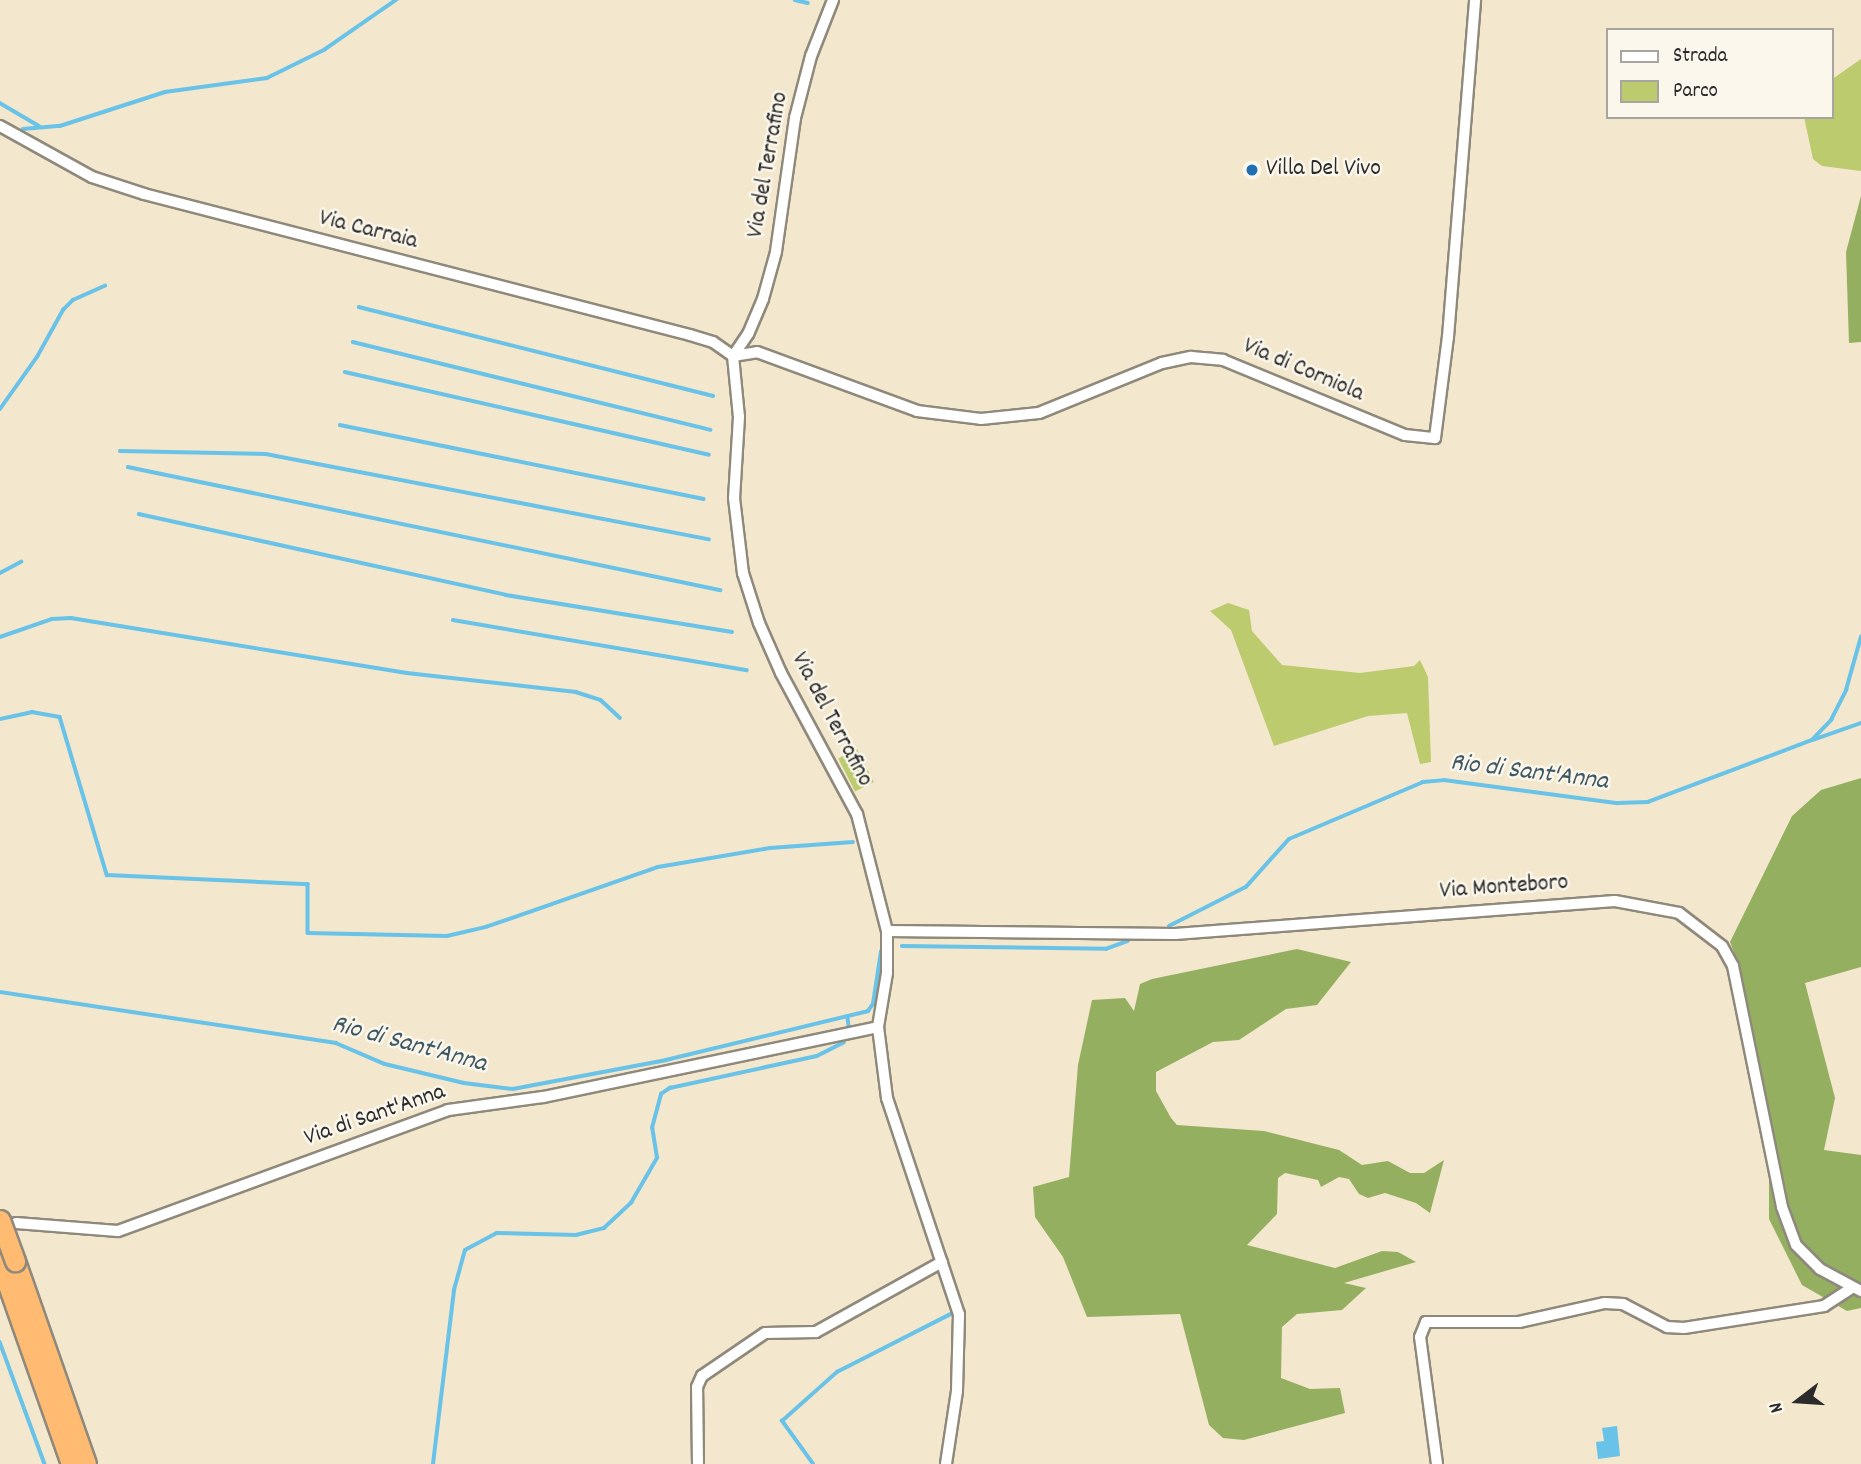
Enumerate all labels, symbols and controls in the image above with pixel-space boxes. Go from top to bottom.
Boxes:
legend [1605,28,1833,119]
text: Strada [1673,42,1727,72]
text: Parco [1673,77,1718,107]
street label: Via del Terrafino [742,90,796,240]
place label: Villa Del Vivo [1266,156,1381,184]
marker: Villa Del Vivo [1244,162,1260,178]
street label: Via Carraia [316,205,420,257]
street label: Via di Corniola [1238,333,1368,409]
street label: Via del Terrafino [784,648,878,792]
water label: Rio di Sant'Anna [1448,748,1610,798]
street label: Via Monteboro [1439,869,1569,907]
water label: Rio di Sant'Anna [328,1009,490,1081]
street label: Via di Sant'Anna [301,1078,449,1154]
north arrow [1763,1366,1833,1436]
text: N [1763,1399,1792,1416]

